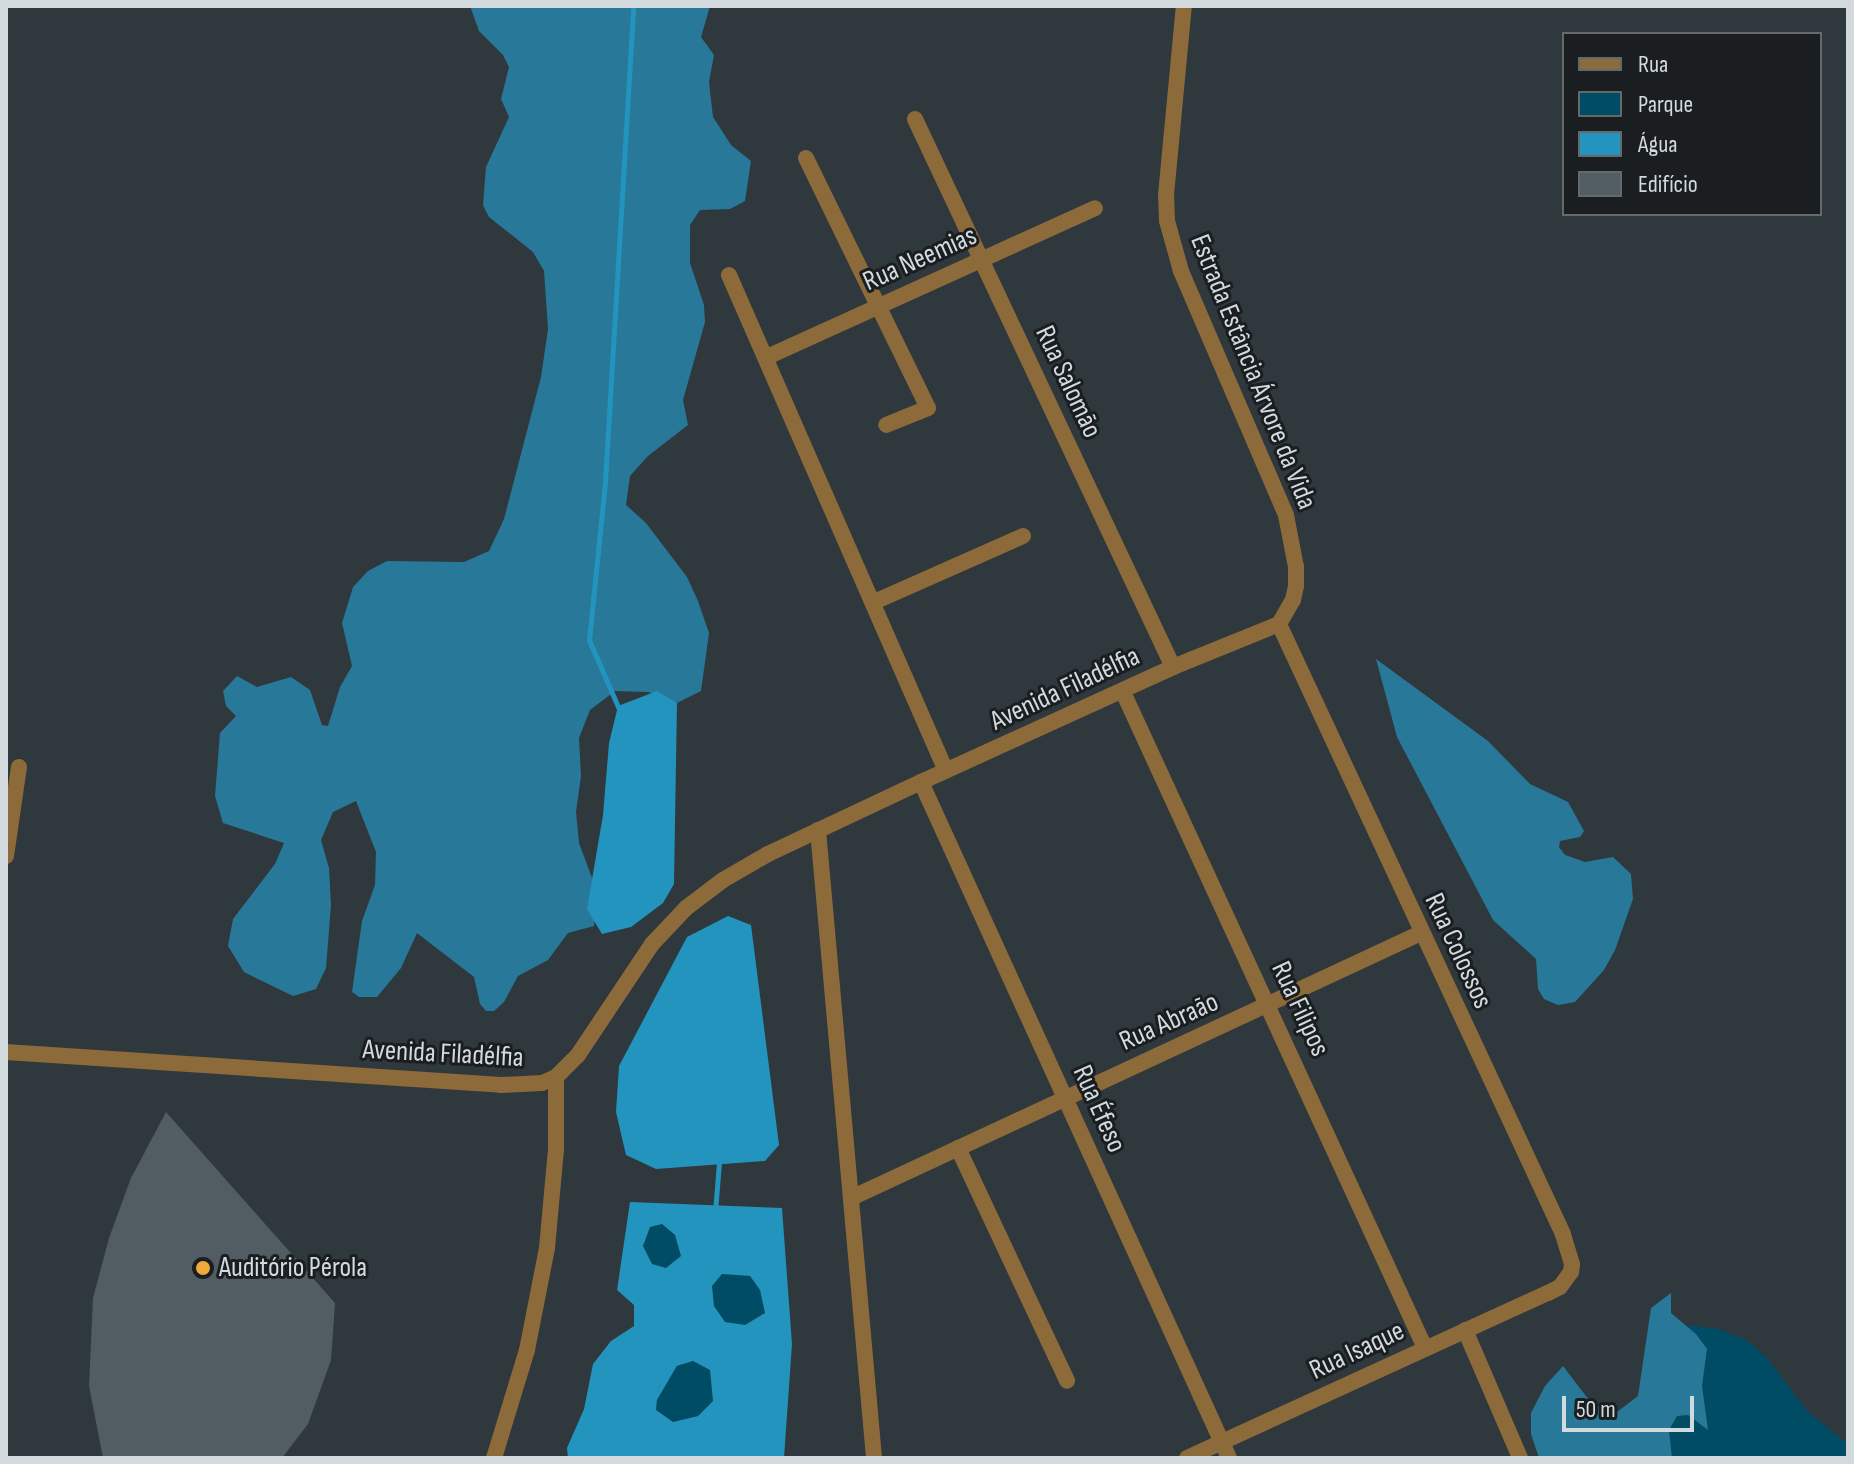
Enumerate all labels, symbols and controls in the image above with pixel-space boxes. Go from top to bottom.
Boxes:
legend [1562,32,1822,216]
text: Rua [1638,50,1668,79]
text: Parque [1638,90,1693,119]
text: Água [1638,130,1677,159]
text: Edifício [1638,170,1698,199]
street label: Rua Neemias [858,219,982,299]
street label: Estrada Estância Árvore da Vida [1182,230,1324,514]
street label: Rua Salomão [1027,321,1109,443]
street label: Avenida Filadélfia [985,640,1145,738]
street label: Rua Colossos [1417,888,1499,1014]
street label: Rua Filipos [1264,956,1336,1062]
street label: Rua Abraão [1114,985,1224,1059]
street label: Avenida Filadélfia [362,1033,524,1075]
street label: Rua Éfeso [1065,1060,1133,1158]
place label: Auditório Pérola [219,1251,367,1285]
marker: Auditório Pérola [194,1259,212,1277]
street label: Rua Isaque [1304,1314,1410,1388]
scale bar [1566,1380,1698,1430]
text: 50 m [1576,1395,1616,1424]

